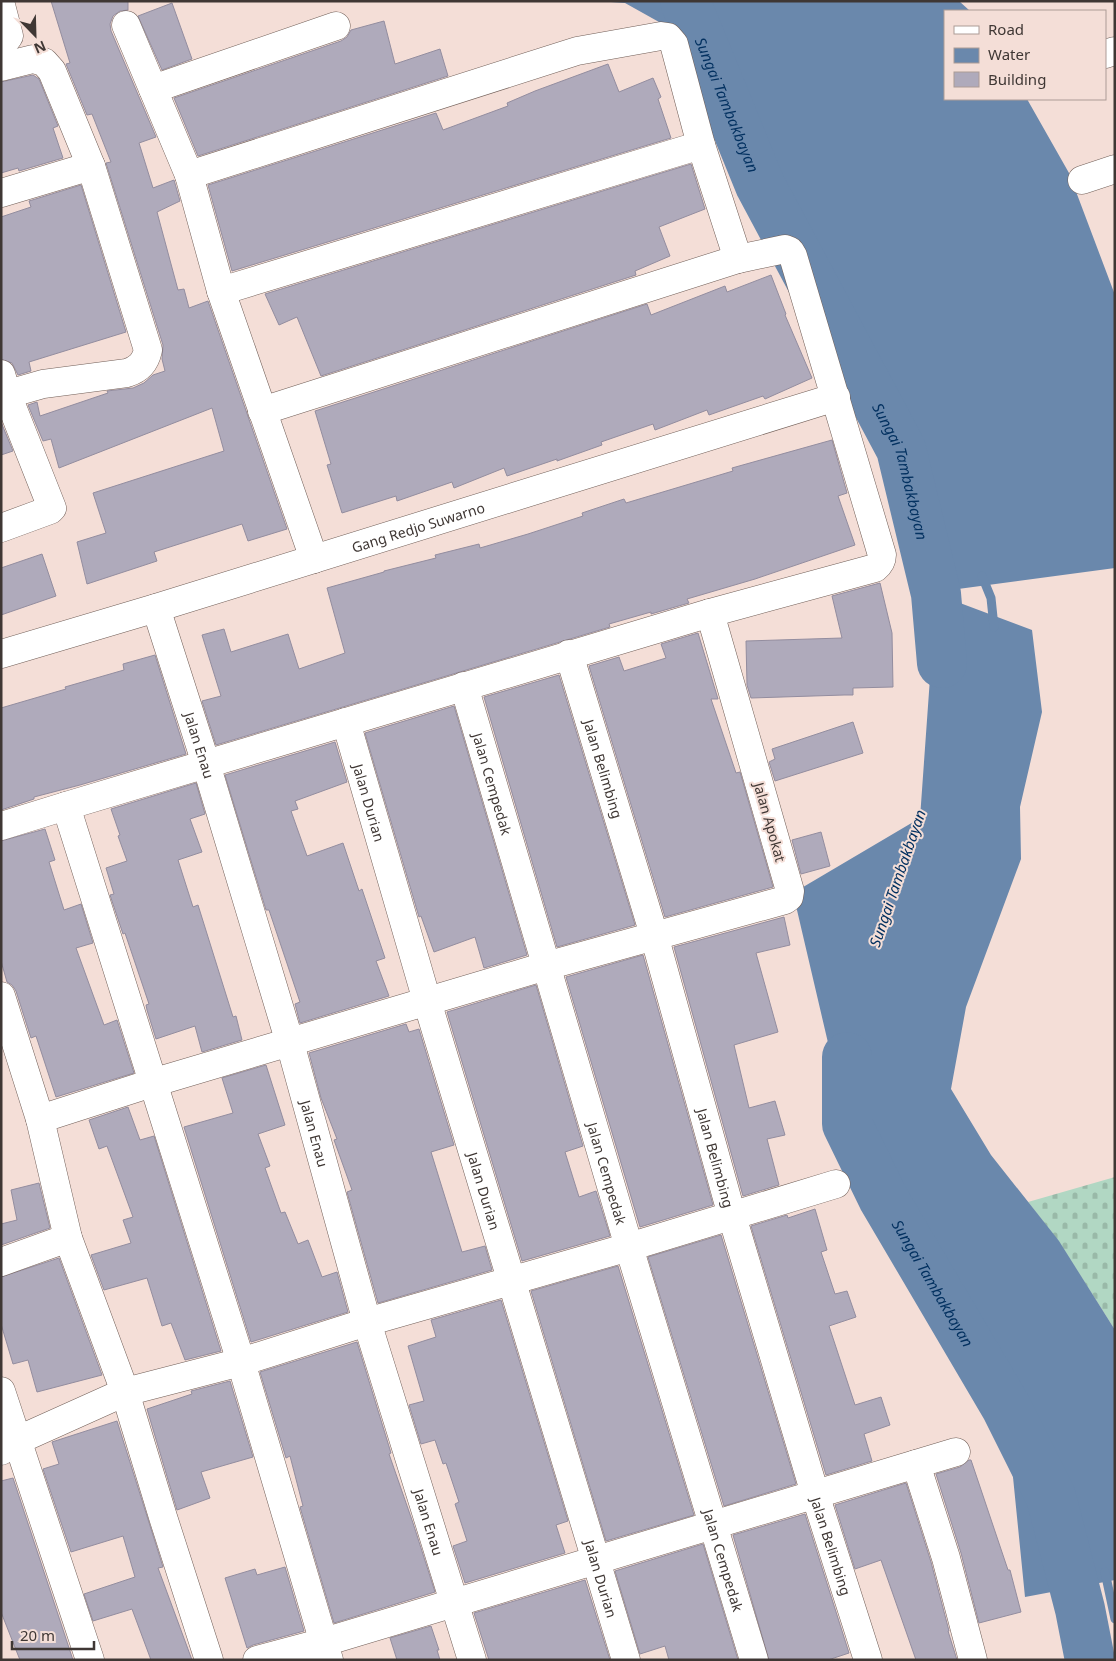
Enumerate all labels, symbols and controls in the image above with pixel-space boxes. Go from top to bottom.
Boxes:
north arrow [10,10,60,60]
legend [944,10,1106,100]
text: Road [988,19,1024,39]
water label: Sungai Tambakbayan [691,34,764,175]
text: N [31,36,49,58]
text: Water [988,44,1030,64]
text: Building [988,69,1046,89]
water label: Sungai Tambakbayan [868,399,933,542]
street label: Gang Redjo Suwarno [349,497,487,556]
street label: Jalan Enau [180,708,219,781]
street label: Jalan Belimbing [579,715,628,821]
street label: Jalan Cempedak [468,728,517,838]
street label: Jalan Durian [349,760,390,844]
street label: Jalan Apokat [749,778,790,864]
water label: Sungai Tambakbayan [864,807,930,949]
street label: Jalan Enau [296,1096,333,1169]
street label: Jalan Belimbing [693,1104,739,1210]
street label: Jalan Cempedak [583,1118,632,1227]
street label: Jalan Durian [463,1148,505,1232]
water label: Sungai Tambakbayan [888,1216,978,1350]
street label: Jalan Enau [409,1485,448,1557]
street label: Jalan Belimbing [806,1493,856,1598]
street label: Jalan Cempedak [699,1505,748,1614]
street label: Jalan Durian [580,1536,622,1620]
scale bar [12,1618,95,1650]
text: 20 m [20,1625,55,1645]

